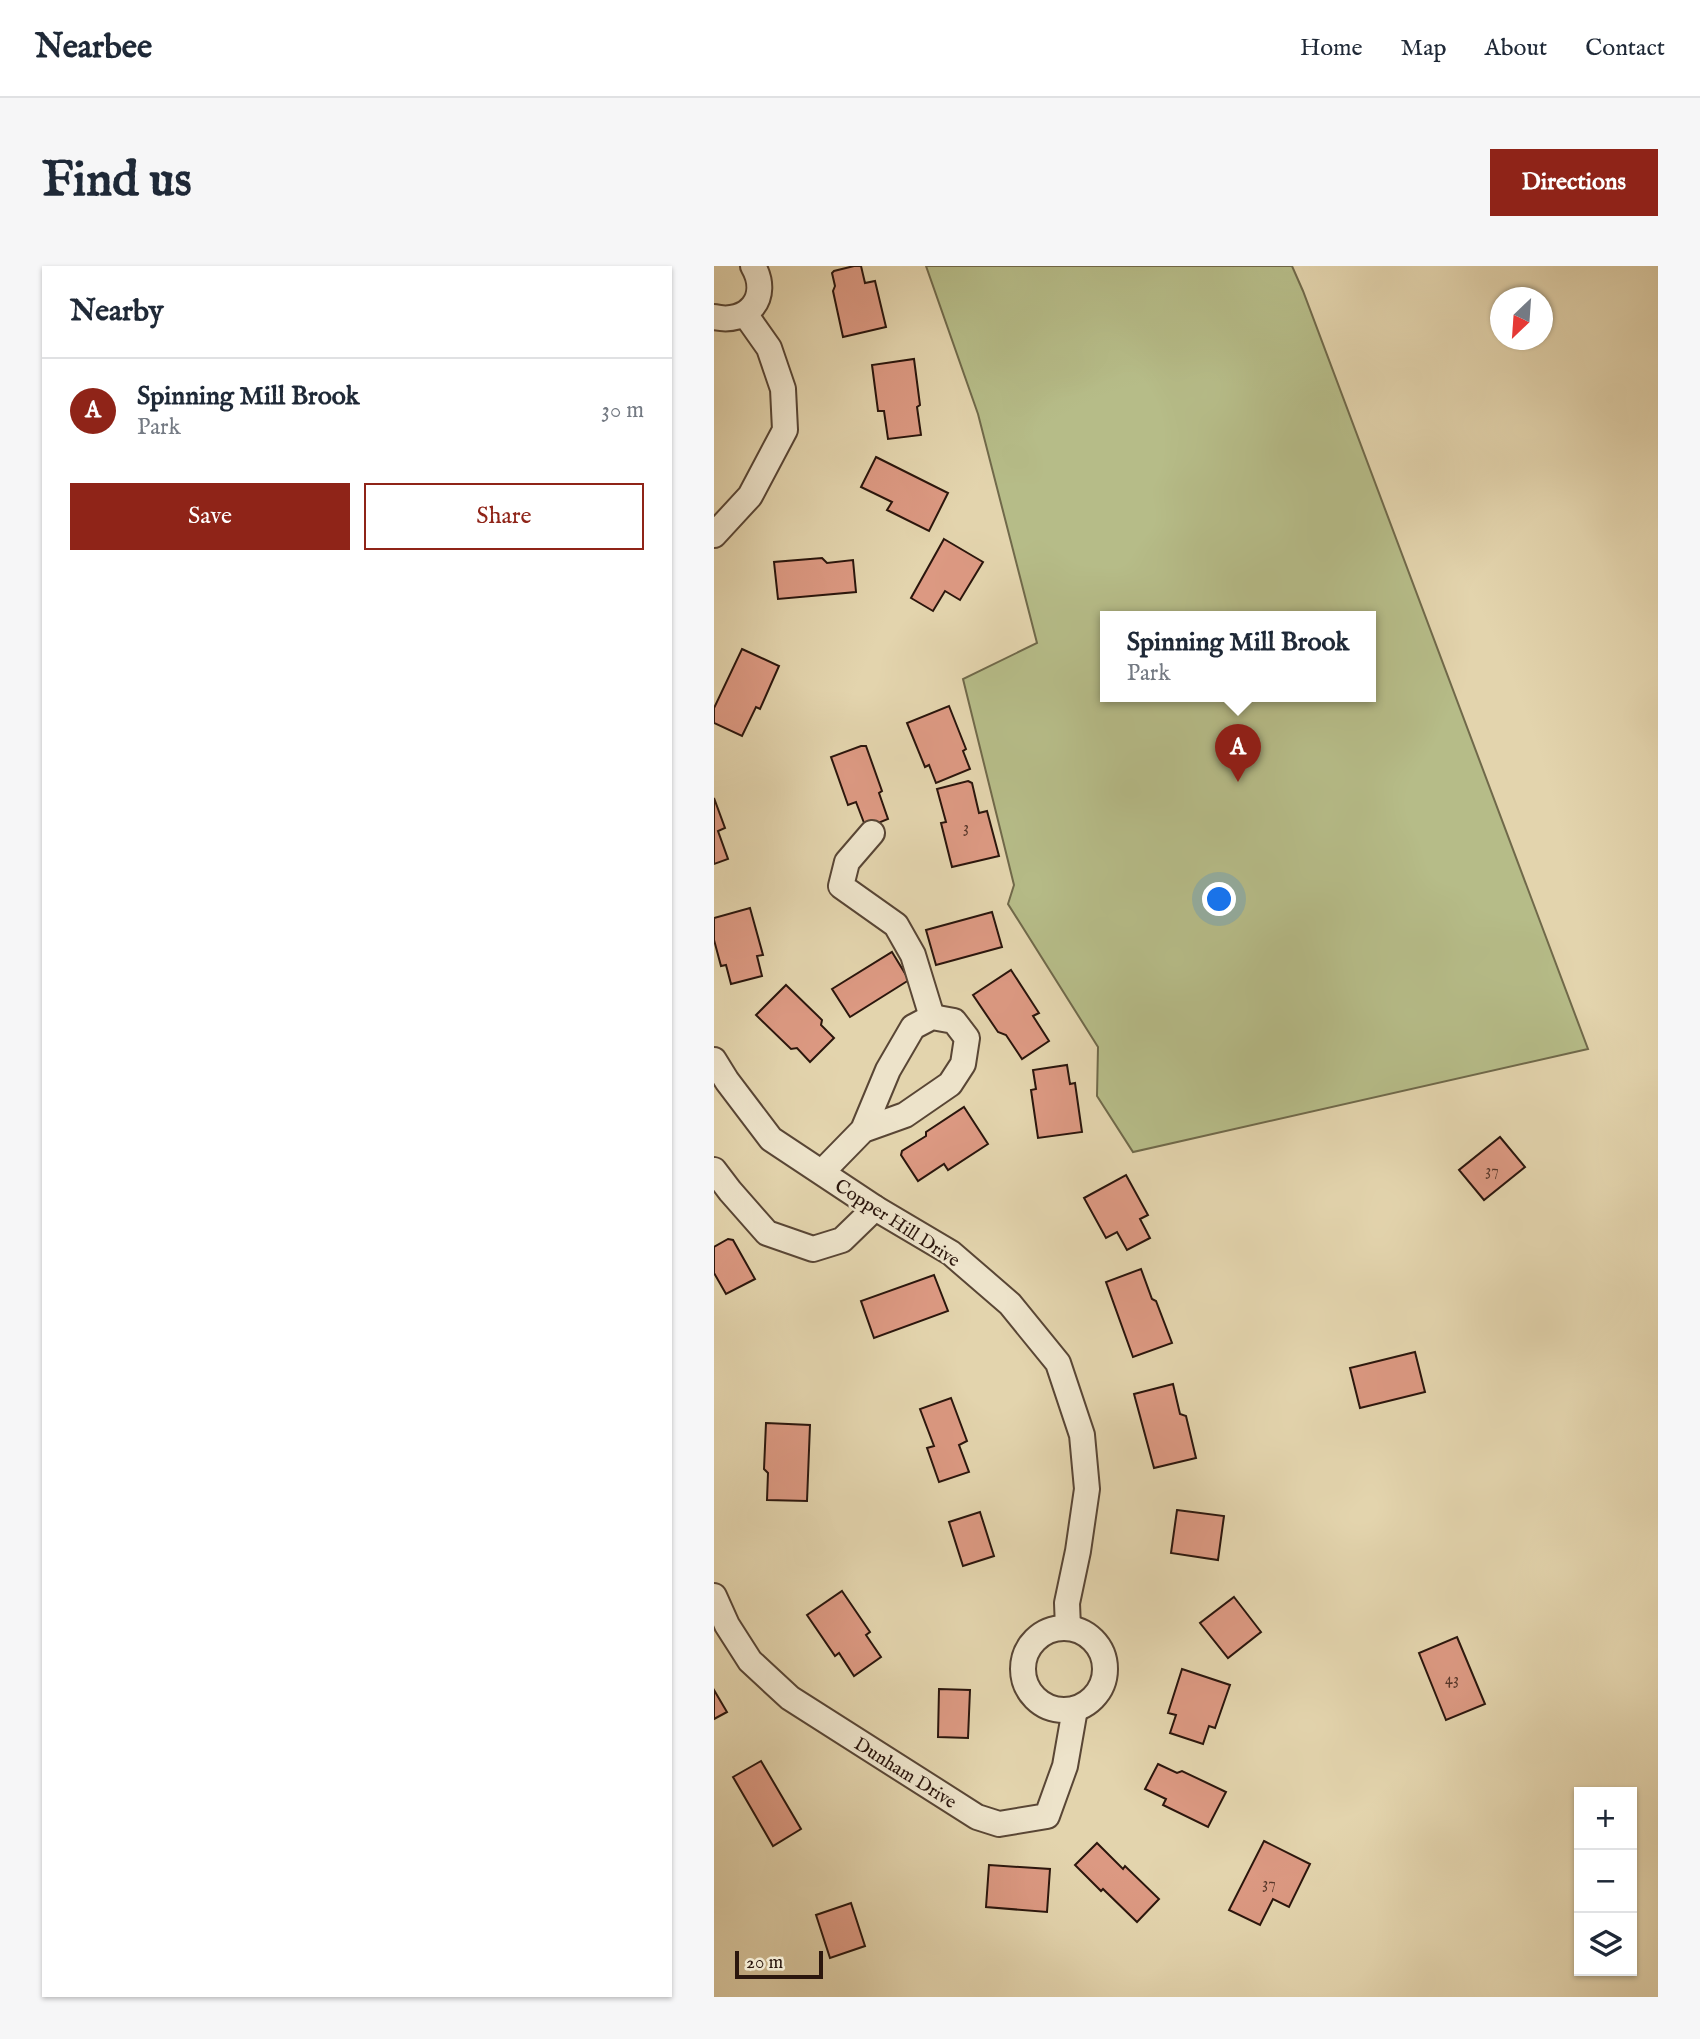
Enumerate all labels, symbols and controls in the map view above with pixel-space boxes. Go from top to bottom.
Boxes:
text: Nearbee [35,27,152,69]
text: Home [1300,33,1363,64]
text: Map [1401,33,1447,64]
text: About [1485,33,1547,64]
text: Contact [1585,33,1665,64]
button: Directions [1490,149,1658,216]
text: Find us [42,151,192,213]
north arrow [1490,287,1553,350]
text: Nearby [70,293,163,331]
text: Spinning Mill Brook [137,380,359,413]
text: A [85,396,101,425]
text: 30 m [601,396,644,425]
text: Park [137,413,181,442]
button: Save [70,483,350,550]
button: Share [364,483,644,550]
popup [1100,611,1376,702]
text: Spinning Mill Brook [1127,626,1349,659]
text: Park [1127,659,1171,688]
pin: A [1215,724,1261,782]
house number: 3 [963,818,969,838]
your location [1202,882,1236,916]
house number: 37 [1485,1161,1499,1181]
street label: Copper Hill Drive [830,1174,964,1273]
house number: 43 [1445,1670,1459,1690]
street label: Dunham Drive [849,1733,961,1815]
map controls [1574,1787,1637,1976]
button: + [1574,1787,1637,1850]
button: − [1574,1850,1637,1913]
house number: 37 [1262,1874,1276,1894]
button: layers [1574,1913,1637,1976]
scale bar [735,1948,822,1980]
text: 20 m [746,1951,783,1975]

